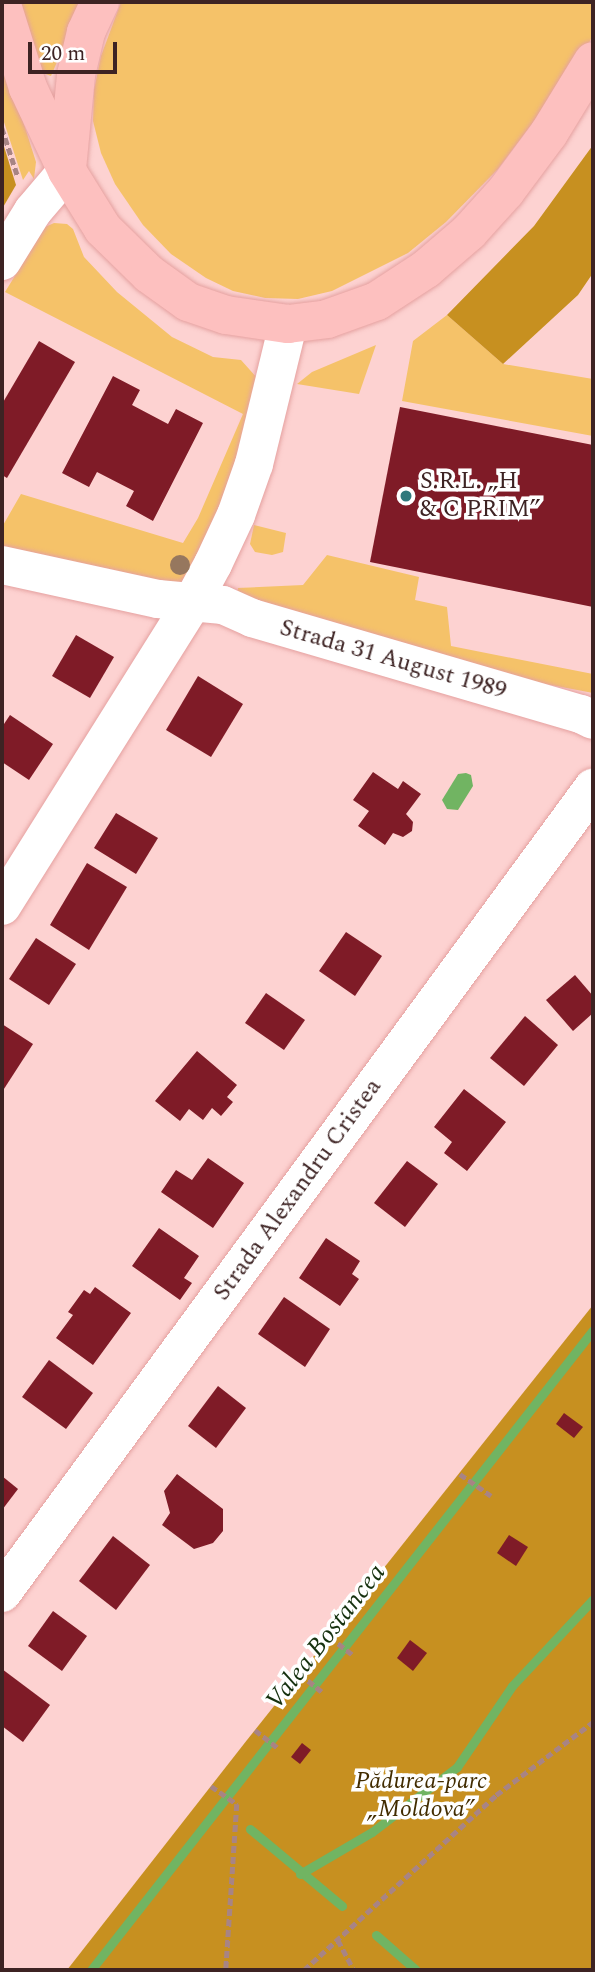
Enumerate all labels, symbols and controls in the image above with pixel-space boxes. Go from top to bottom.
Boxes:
scale bar [32,28,121,72]
text: 20 m [41,38,85,70]
place label: S.R.L. „H & C PRIM” [420,468,540,524]
marker: S.R.L. „H & C PRIM” [398,488,414,504]
street label: Strada 31 August 1989 [276,614,510,706]
street label: Strada Alexandru Cristea [208,1073,388,1307]
water label: Valea Bostancea [259,1558,393,1716]
park label: Pădurea-parc „Moldova” [355,1768,487,1824]

